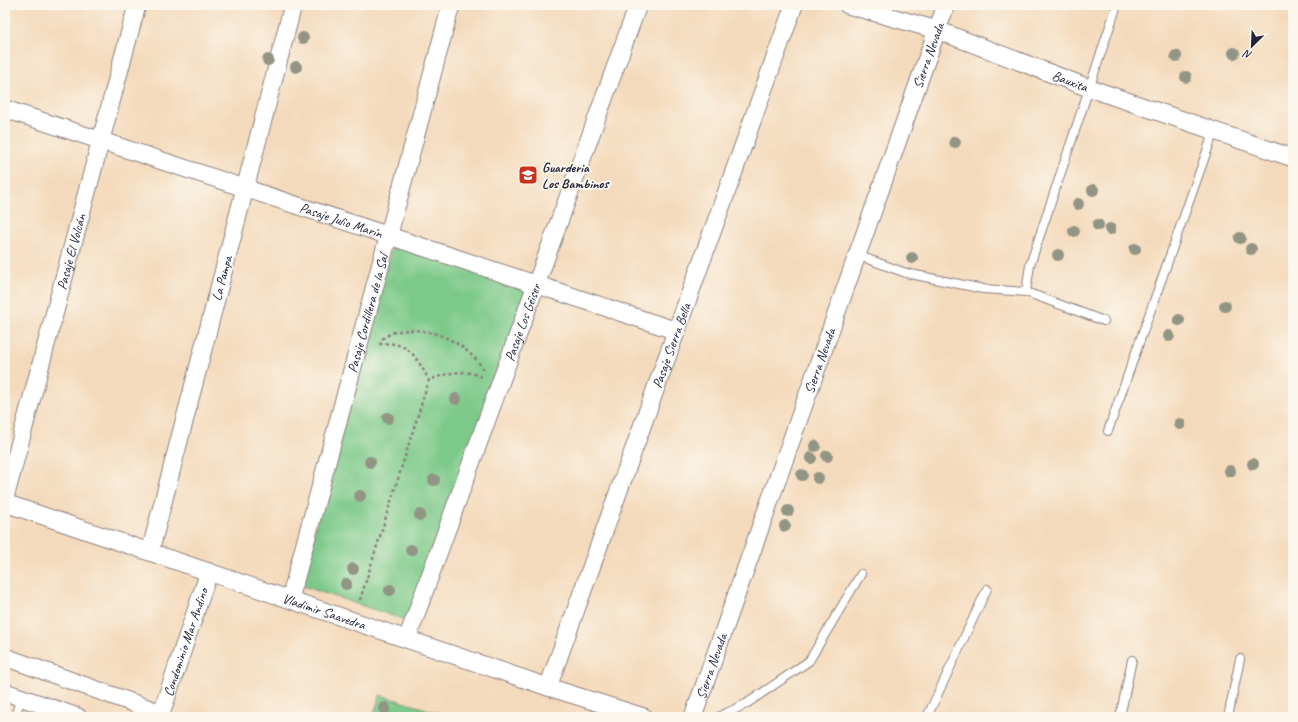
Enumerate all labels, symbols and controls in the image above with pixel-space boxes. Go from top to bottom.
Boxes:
street label: Sierra Nevada [909,19,948,90]
north arrow [1232,26,1272,66]
text: N [1240,46,1254,63]
street label: Bauxita [1050,66,1091,96]
place label: Guarderia Los Bambinos [542,159,610,192]
school or university icon: Guarderia Los Bambinos [517,164,539,186]
street label: Pasaje Julio Marín [298,198,385,242]
street label: Pasaje El Volcán [53,211,89,291]
street label: Pasaje Cordillera de la Sal [343,250,392,374]
street label: La Pampa [208,253,236,302]
street label: Pasaje Los Géiser [501,281,545,363]
street label: Pasaje Sierra Bella [648,299,695,390]
street label: Sierra Nevada [800,325,839,396]
street label: Condominio Mar Andino [159,584,212,698]
street label: Vladimir Saavedra [280,589,369,633]
street label: Sierra Nevada [692,630,731,701]

